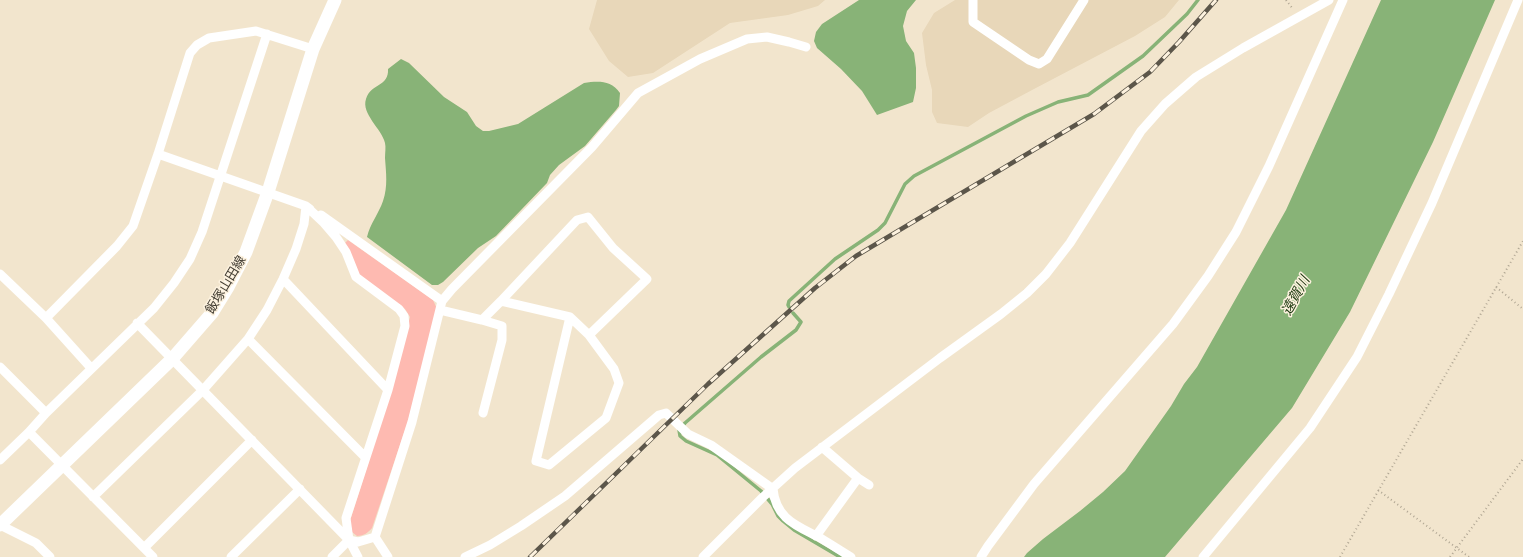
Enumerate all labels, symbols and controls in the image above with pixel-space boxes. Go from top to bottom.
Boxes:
street label: 飯塚山田線 [203,253,249,317]
water label: 遠賀川 [1278,274,1314,318]

